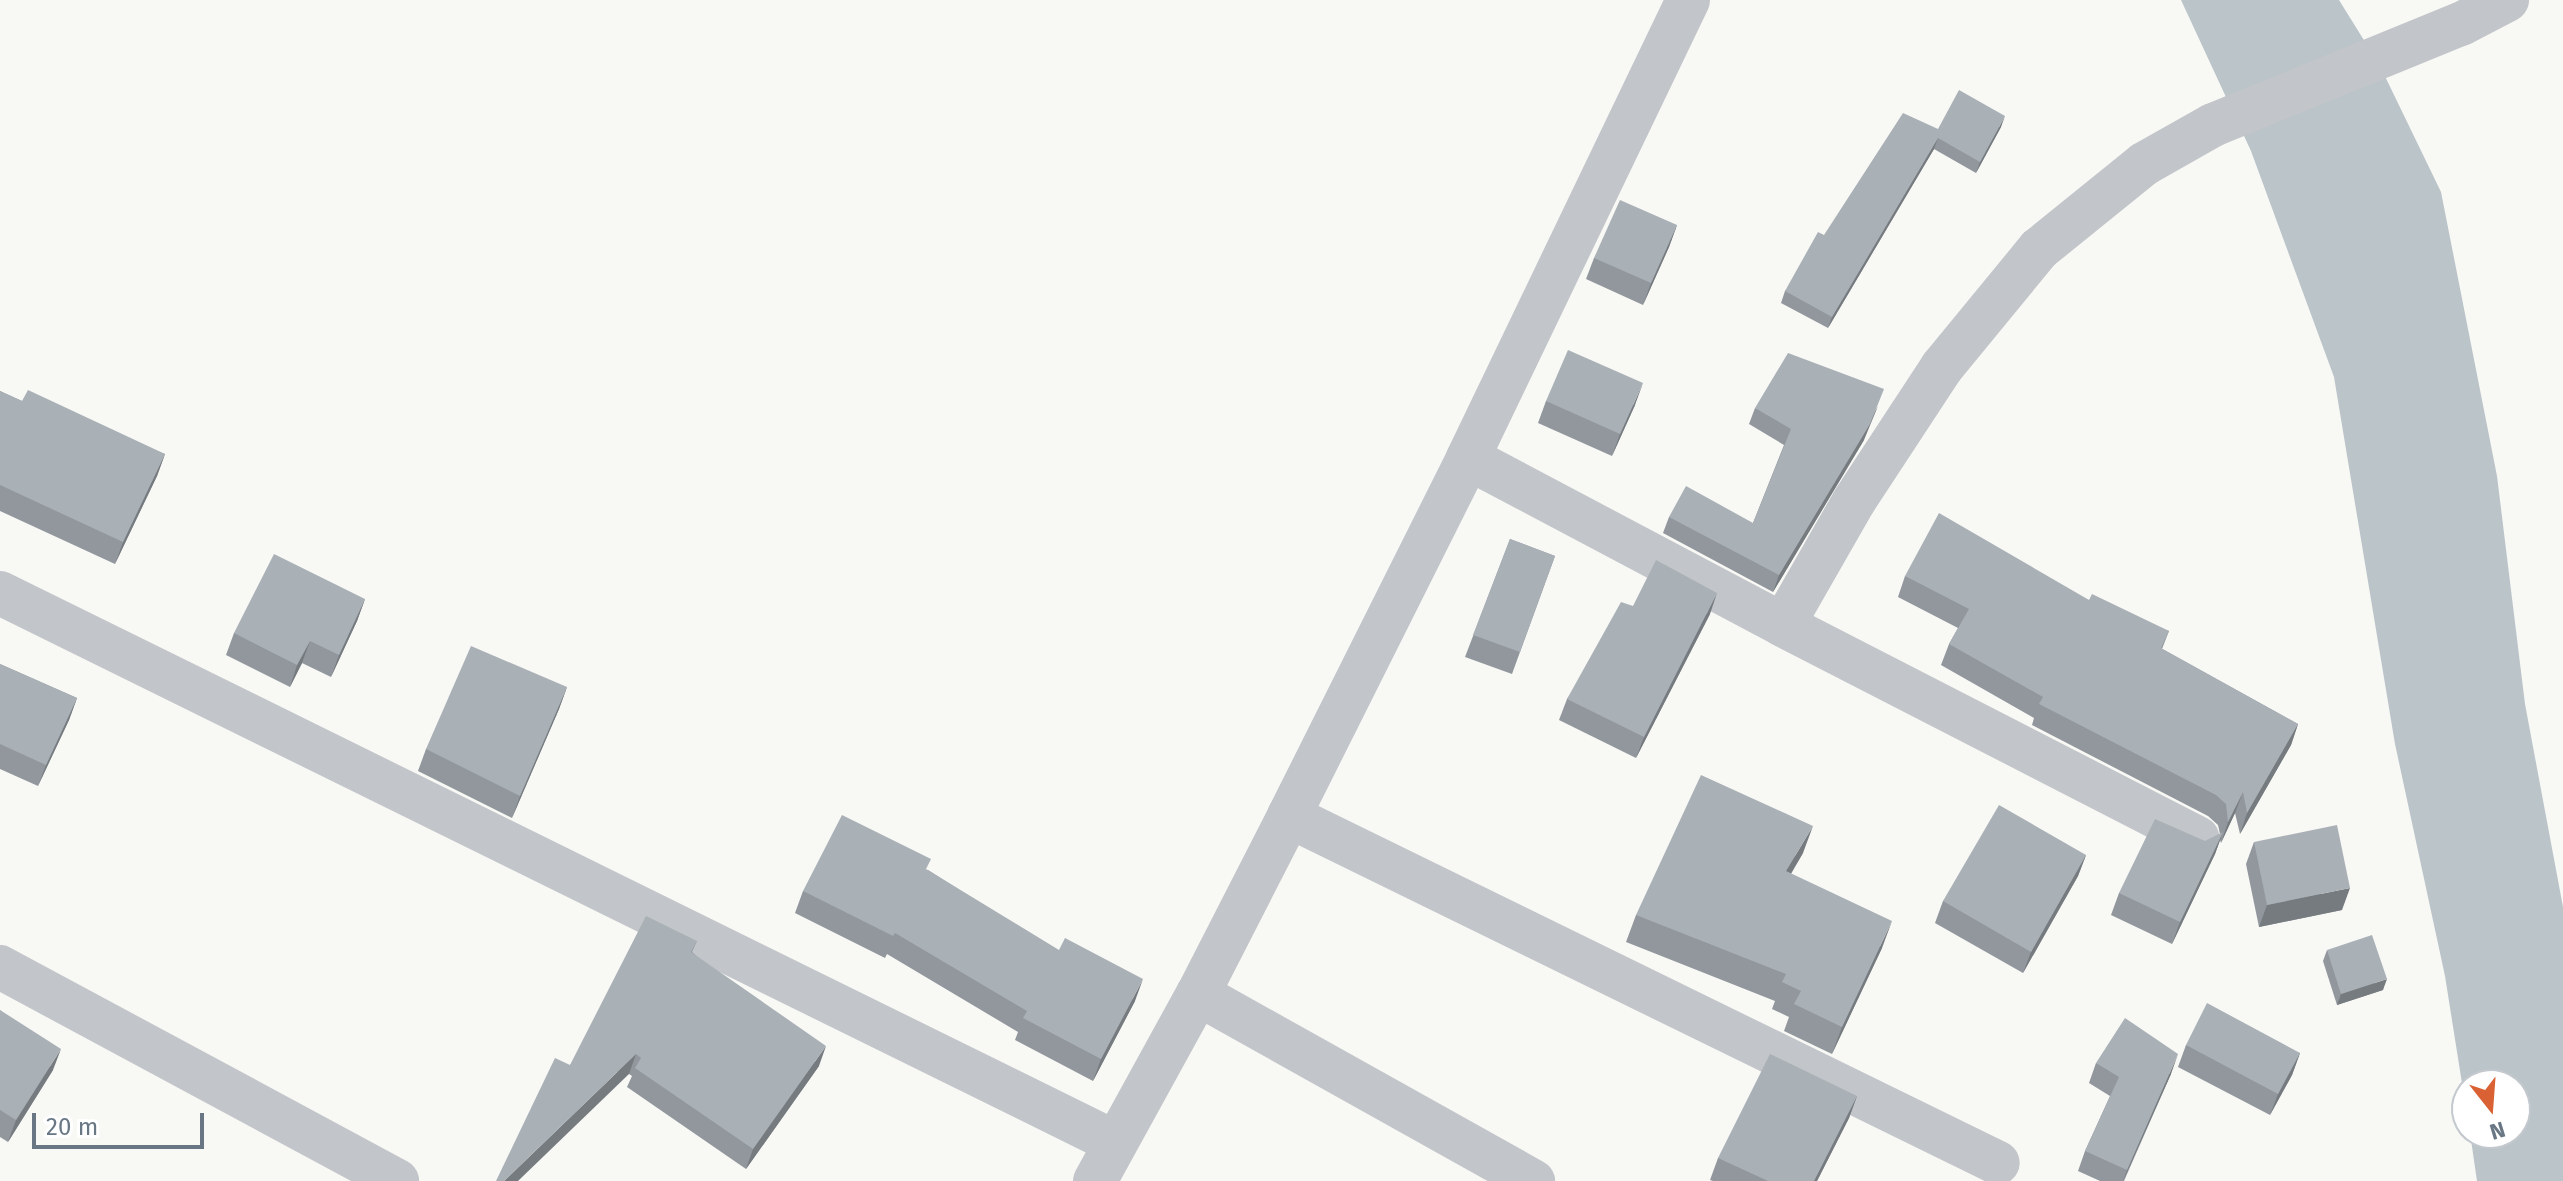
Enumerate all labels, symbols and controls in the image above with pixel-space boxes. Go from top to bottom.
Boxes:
north arrow [2451,1069,2531,1149]
scale bar [36,1097,208,1147]
text: 20 m [46,1113,98,1141]
text: N [2487,1115,2509,1146]

